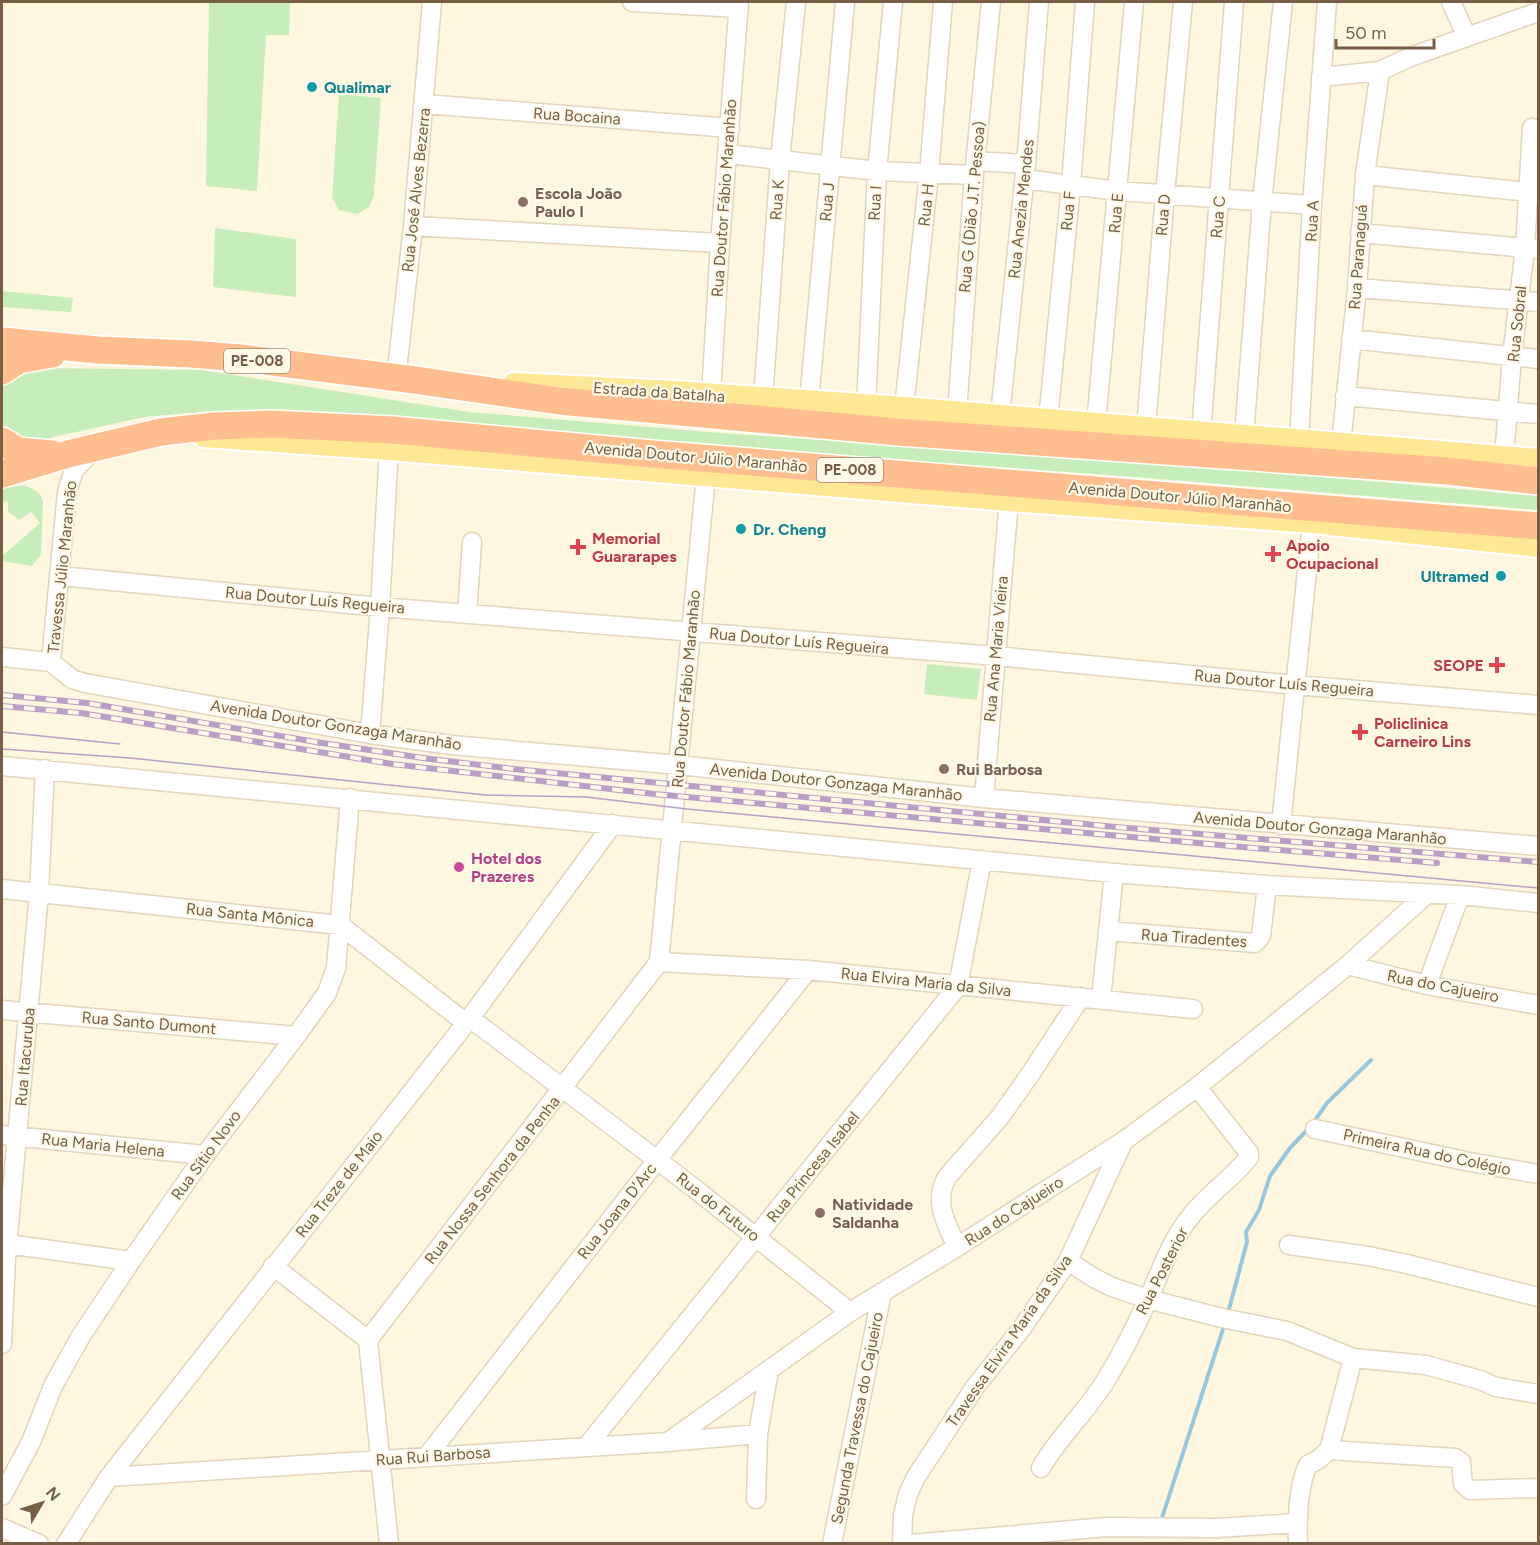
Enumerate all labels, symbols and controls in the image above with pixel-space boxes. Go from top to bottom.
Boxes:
scale bar [1336,12,1434,50]
text: 50 m [1345,22,1387,44]
place label: Qualimar [324,78,391,97]
marker: Qualimar [305,80,319,94]
street label: Rua Doutor Fábio Maranhão [708,98,740,298]
street label: Rua Bocaina [533,103,621,129]
street label: Rua José Alves Bezerra [398,107,434,273]
street label: Rua G (Dião J.T. Pessoa) [955,120,989,294]
street label: Rua Anezia Mendes [1004,138,1038,280]
street label: Rua K [766,179,788,221]
street label: Rua J [816,182,838,222]
street label: Rua H [914,183,938,227]
place label: Escola João Paulo I [535,184,622,221]
street label: Rua I [865,185,885,221]
street label: Rua F [1057,190,1079,232]
street label: Rua E [1105,192,1127,234]
street label: Rua D [1152,193,1174,237]
marker: Escola João Paulo I [516,195,530,209]
street label: Rua C [1207,195,1229,239]
street label: Rua A [1301,199,1323,242]
street label: Rua Paranaguá [1345,204,1371,310]
street label: Rua Sobral [1504,285,1530,363]
road number: PE-008 [224,349,290,373]
street label: Estrada da Batalha [592,378,726,406]
street label: Avenida Doutor Júlio Maranhão [584,438,808,476]
road number: PE-008 [817,458,883,482]
street label: Avenida Doutor Júlio Maranhão [1068,478,1292,516]
street label: Travessa Júlio Maranhão [43,480,81,654]
place label: Dr. Cheng [753,520,826,539]
marker: Dr. Cheng [734,522,748,536]
place label: Memorial Guararapes [592,529,677,566]
place label: Apoio Ocupacional [1286,536,1378,573]
marker: Memorial Guararapes [569,538,587,556]
marker: Apoio Ocupacional [1264,545,1282,563]
place label: Ultramed [1420,567,1489,586]
marker: Ultramed [1494,569,1508,583]
street label: Rua Ana Maria Vieira [980,575,1012,723]
street label: Rua Doutor Luís Regueira [224,583,406,617]
street label: Rua Doutor Fábio Maranhão [668,589,704,789]
street label: Rua Doutor Luís Regueira [708,624,890,658]
place label: SEOPE [1433,656,1484,675]
marker: SEOPE [1488,656,1506,674]
street label: Rua Doutor Luís Regueira [1193,666,1375,700]
street label: Avenida Doutor Gonzaga Maranhão [209,696,463,754]
place label: Policlinica Carneiro Lins [1374,714,1471,751]
marker: Policlinica Carneiro Lins [1351,723,1369,741]
street label: Avenida Doutor Gonzaga Maranhão [709,759,963,805]
place label: Rui Barbosa [956,760,1043,779]
marker: Rui Barbosa [937,762,951,776]
street label: Avenida Doutor Gonzaga Maranhão [1193,807,1447,849]
place label: Hotel dos Prazeres [471,849,542,886]
marker: Hotel dos Prazeres [452,860,466,874]
street label: Rua Santa Mônica [185,899,315,931]
street label: Rua Tiradentes [1140,925,1248,951]
street label: Rua Elvira Maria da Silva [840,964,1012,1000]
street label: Rua do Cajueiro [1385,966,1501,1006]
street label: Rua Itacuruba [11,1007,39,1107]
street label: Rua Santo Dumont [81,1008,217,1038]
street label: Rua Nossa Senhora da Penha [420,1092,564,1268]
street label: Rua Sítio Novo [167,1106,245,1204]
street label: Rua Princesa Isabel [763,1108,863,1226]
street label: Primeira Rua do Colégio [1341,1125,1513,1179]
street label: Rua Treze de Maio [291,1127,387,1241]
street label: Rua Maria Helena [40,1129,166,1161]
street label: Rua Joana D'Arc [574,1159,661,1263]
street label: Rua do Futuro [672,1168,764,1246]
street label: Rua do Cajueiro [961,1172,1067,1250]
place label: Natividade Saldanha [832,1195,913,1232]
marker: Natividade Saldanha [813,1206,827,1220]
street label: Rua Posterior [1132,1224,1192,1318]
street label: Travessa Elvira Maria da Silva [942,1251,1076,1431]
street label: Segunda Travessa do Cajueiro [827,1310,887,1526]
street label: Rua Rui Barbosa [375,1443,491,1469]
north arrow [12,1473,72,1533]
text: N [42,1483,65,1505]

